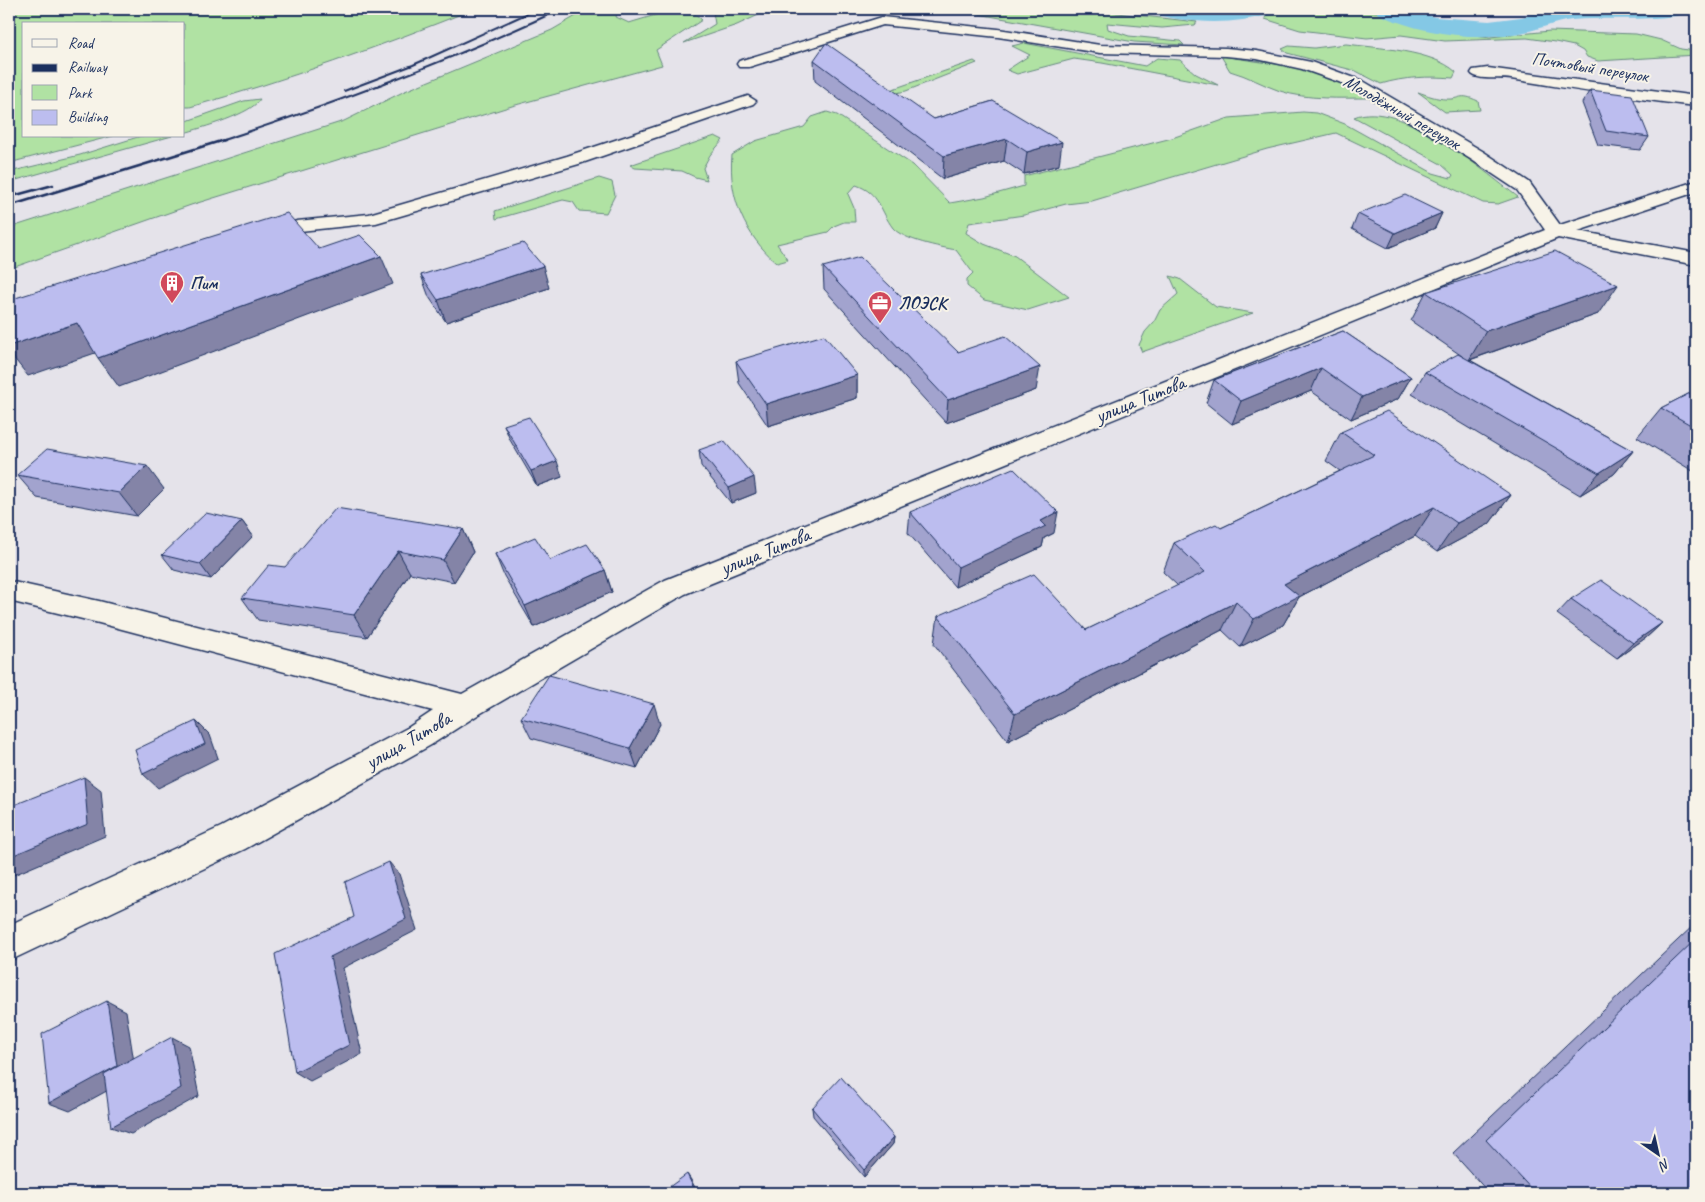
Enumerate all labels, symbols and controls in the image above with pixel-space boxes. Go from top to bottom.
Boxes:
legend [22,22,185,138]
text: Road [68,34,95,53]
street label: Почтовый переулок [1530,47,1652,87]
text: Railway [68,58,109,77]
street label: Молодёжный переулок [1340,70,1466,156]
text: Park [68,84,93,103]
text: Building [68,108,108,127]
building icon: Пим [159,270,185,304]
place label: Пим [190,272,219,294]
office icon: ЛОЭСК [867,290,893,324]
place label: ЛОЭСК [898,292,950,314]
street label: улица Титова [1089,368,1191,430]
street label: улица Титова [714,520,816,582]
street label: улица Титова [359,704,458,776]
north arrow [1632,1130,1682,1180]
text: N [1655,1155,1673,1175]

